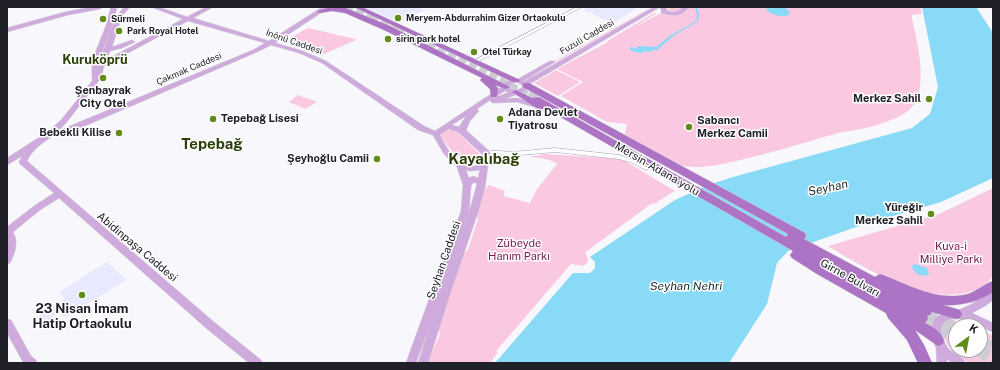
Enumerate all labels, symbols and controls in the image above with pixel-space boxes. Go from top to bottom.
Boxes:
marker: Meryem-Abdurrahim Gizer Ortaokulu [393,13,403,23]
place label: Meryem-Abdurrahim Gizer Ortaokulu [406,13,566,23]
marker: Sürmeli [98,14,108,24]
place label: Sürmeli [111,14,145,24]
street label: Fuzuli Caddesi [558,17,616,57]
marker: Park Royal Hotel [114,26,124,36]
place label: Park Royal Hotel [127,26,199,36]
street label: İnönü Caddesi [264,27,324,57]
marker: sirin park hotel [383,34,393,44]
place label: sirin park hotel [396,34,460,44]
marker: Otel Türkay [469,47,479,57]
place label: Otel Türkay [482,47,532,57]
street label: Çakmak Caddesi [155,50,223,88]
district label: Kuruköprü [62,52,128,68]
marker: Şenbayrak City Otel [98,73,108,83]
place label: Şenbayrak City Otel [75,84,131,110]
place label: Merkez Sahil [853,92,921,106]
marker: Merkez Sahil [924,94,934,104]
place label: Adana Devlet Tiyatrosu [508,106,578,132]
place label: Tepebağ Lisesi [221,112,299,126]
marker: Tepebağ Lisesi [208,114,218,124]
marker: Adana Devlet Tiyatrosu [495,114,505,124]
place label: Sabancı Merkez Camii [697,114,768,140]
marker: Sabancı Merkez Camii [684,122,694,132]
place label: Bebekli Kilise [39,126,111,140]
marker: Bebekli Kilise [114,128,124,138]
district label: Tepebağ [181,135,243,153]
street label: Mersin-Adana yolu [612,139,702,199]
district label: Kayalıbağ [448,150,520,168]
place label: Şeyhoğlu Camii [287,152,369,166]
marker: Şeyhoğlu Camii [372,154,382,164]
water label: Seyhan [807,177,849,199]
place label: Yüreğir Merkez Sahil [855,201,923,227]
marker: Yüreğir Merkez Sahil [926,209,936,219]
street label: Abidinpaşa Caddesi [94,210,180,284]
street label: Seyhan Caddesi [424,219,464,301]
park label: Zübeyde Hanım Parkı [488,237,550,263]
park label: Kuva-i Milliye Parkı [920,240,982,266]
street label: Girne Bulvarı [818,256,882,300]
water label: Seyhan Nehri [650,279,722,293]
marker: 23 Nisan İmam Hatip Ortaokulu [77,290,87,300]
place label: 23 Nisan İmam Hatip Ortaokulu [32,301,132,332]
north arrow [948,318,988,358]
text: K [967,321,980,336]

